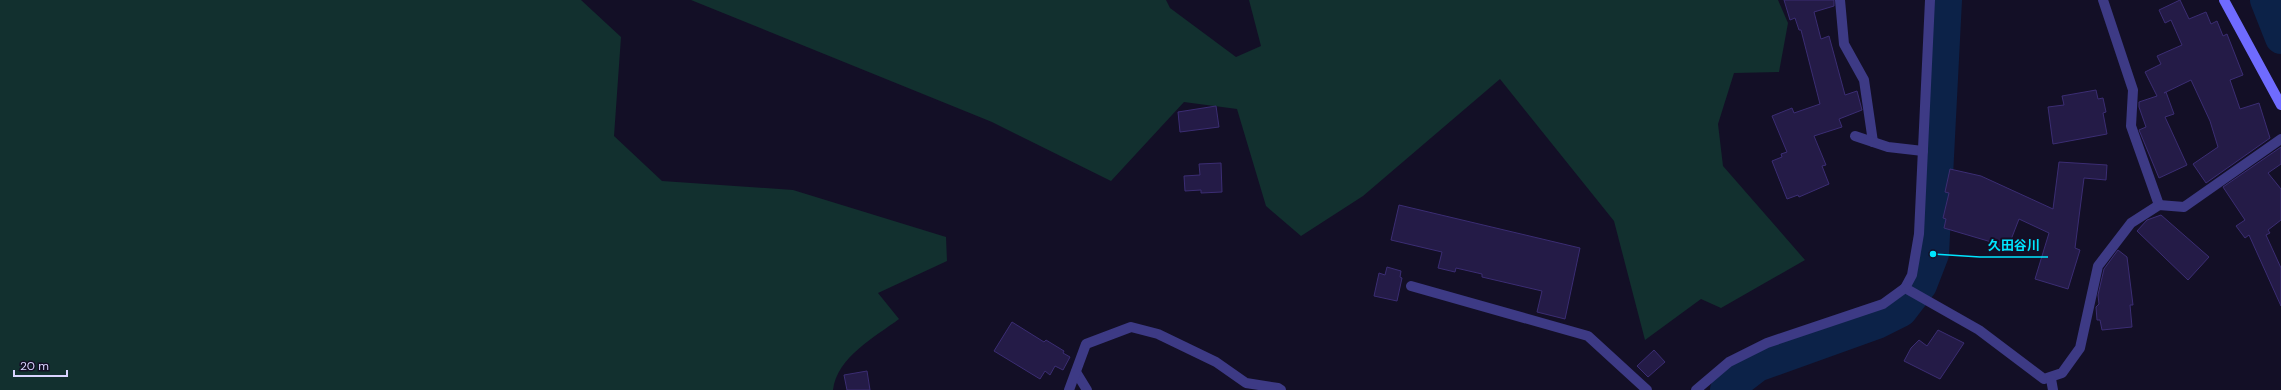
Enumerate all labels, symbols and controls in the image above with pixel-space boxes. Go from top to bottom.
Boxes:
callout: 久田谷川 [1980,232,2048,257]
text: 久田谷川 [1988,237,2040,254]
scale bar [14,352,67,378]
text: 20 m [20,358,49,374]

